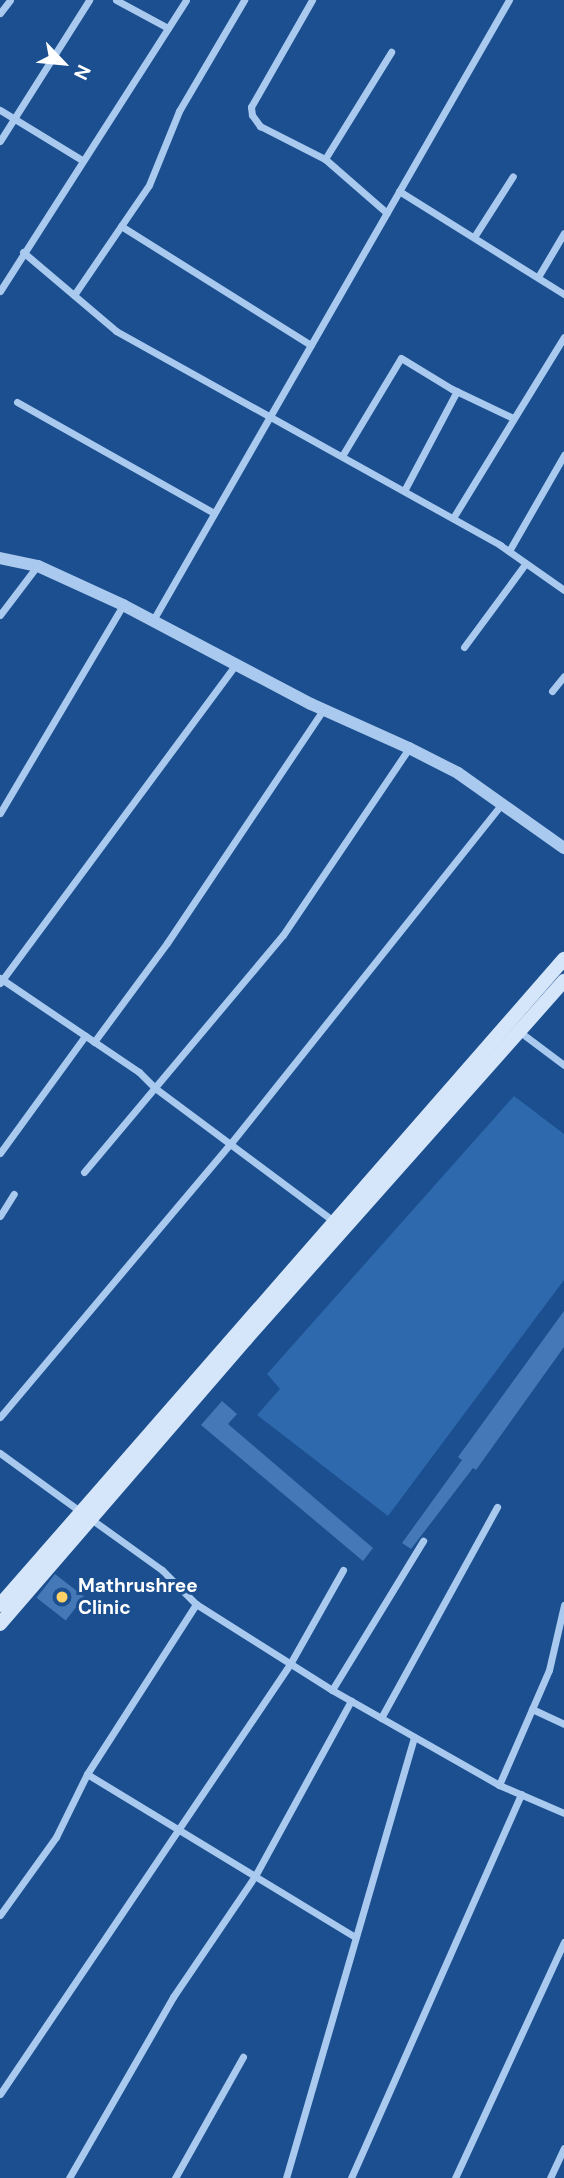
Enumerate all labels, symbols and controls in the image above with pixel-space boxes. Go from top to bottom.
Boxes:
north arrow [28,28,98,98]
text: N [68,61,97,84]
place label: Mathrushree Clinic [78,1575,198,1619]
marker: Mathrushree Clinic [52,1587,72,1607]

